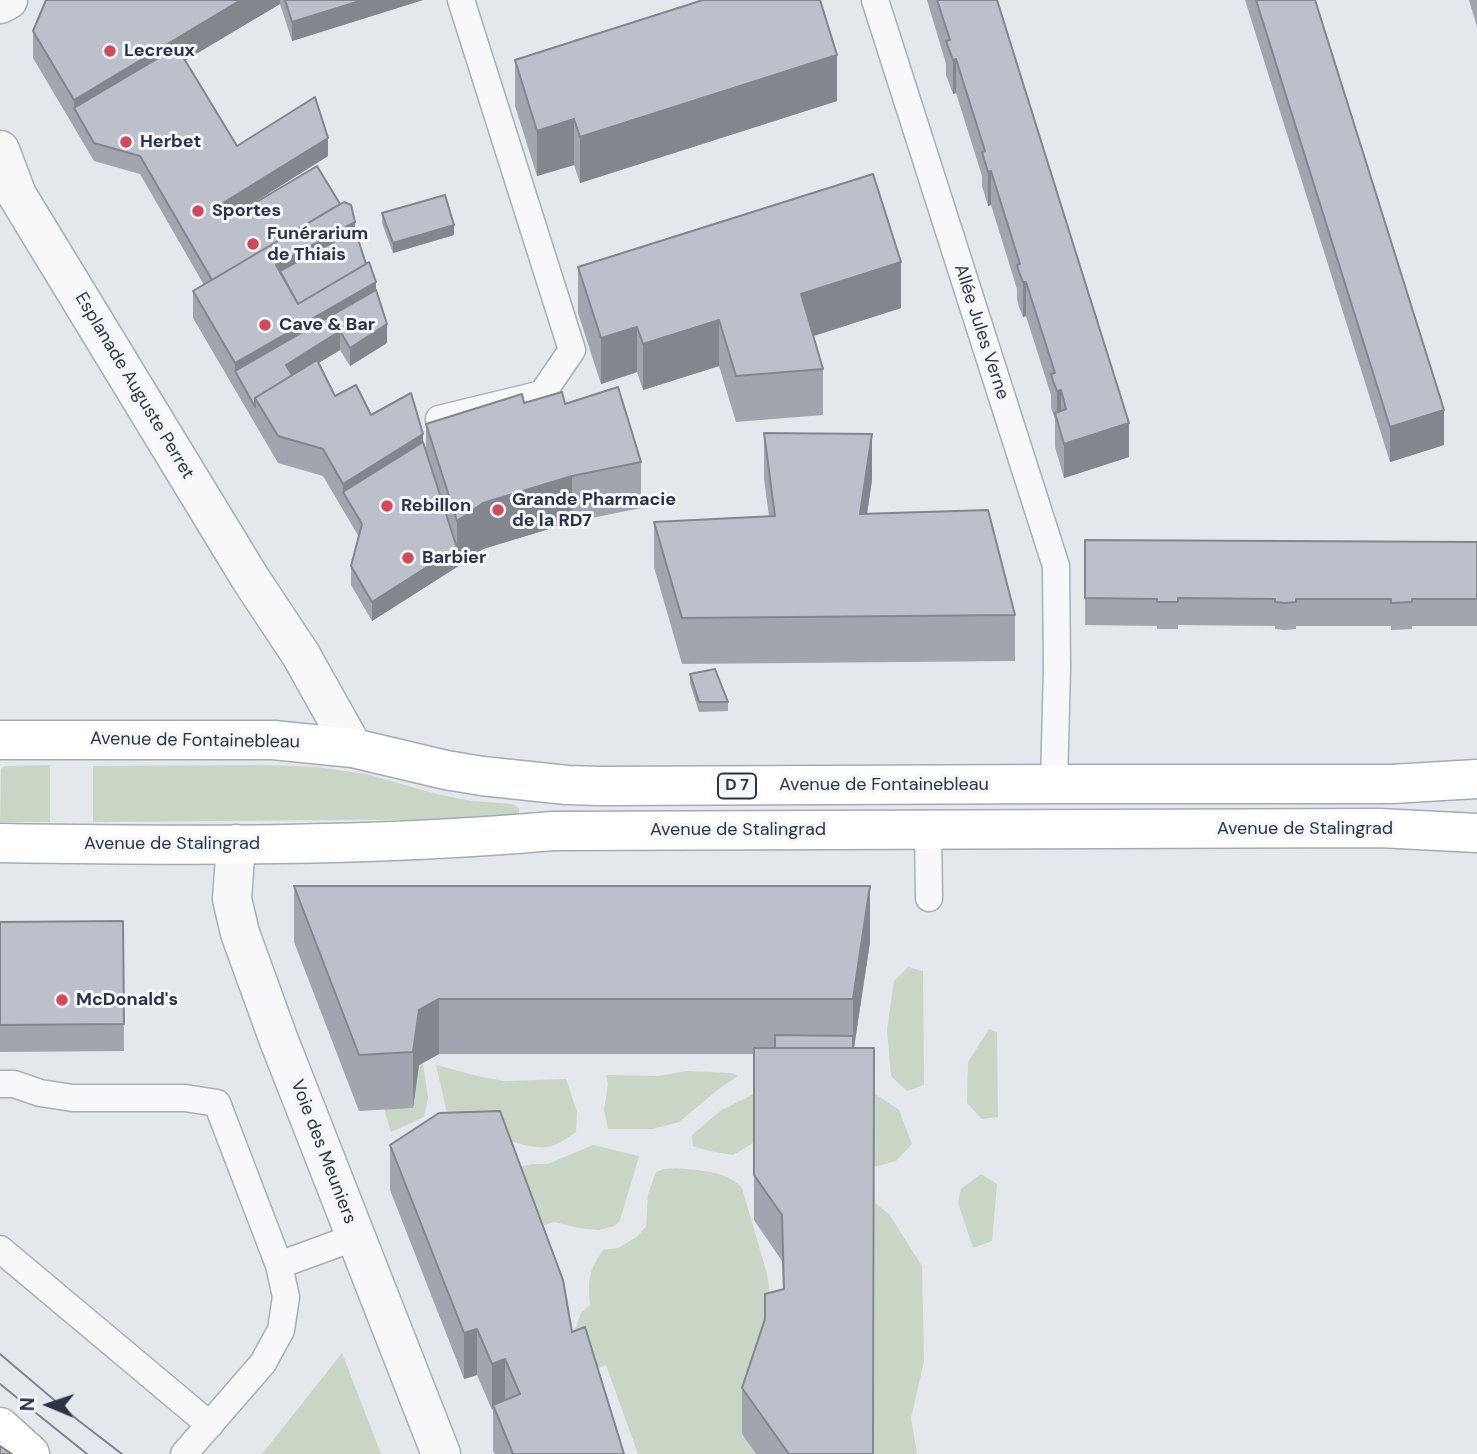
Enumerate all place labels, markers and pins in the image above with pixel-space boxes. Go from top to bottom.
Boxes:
place label: Lecreux [124,40,195,62]
marker: Lecreux [102,43,118,59]
place label: Herbet [140,131,201,153]
marker: Herbet [118,134,134,150]
place label: Sportes [212,200,281,222]
marker: Sportes [190,203,206,219]
place label: Funérarium de Thiais [267,223,368,266]
marker: Funérarium de Thiais [245,236,261,252]
place label: Cave & Bar [279,314,375,336]
marker: Cave & Bar [257,317,273,333]
place label: Grande Pharmacie de la RD7 [512,489,676,532]
place label: Rebillon [401,495,471,517]
marker: Rebillon [379,498,395,514]
marker: Grande Pharmacie de la RD7 [490,502,506,518]
place label: Barbier [422,547,486,569]
marker: Barbier [400,550,416,566]
place label: McDonald's [76,989,178,1011]
marker: McDonald's [54,992,70,1008]

